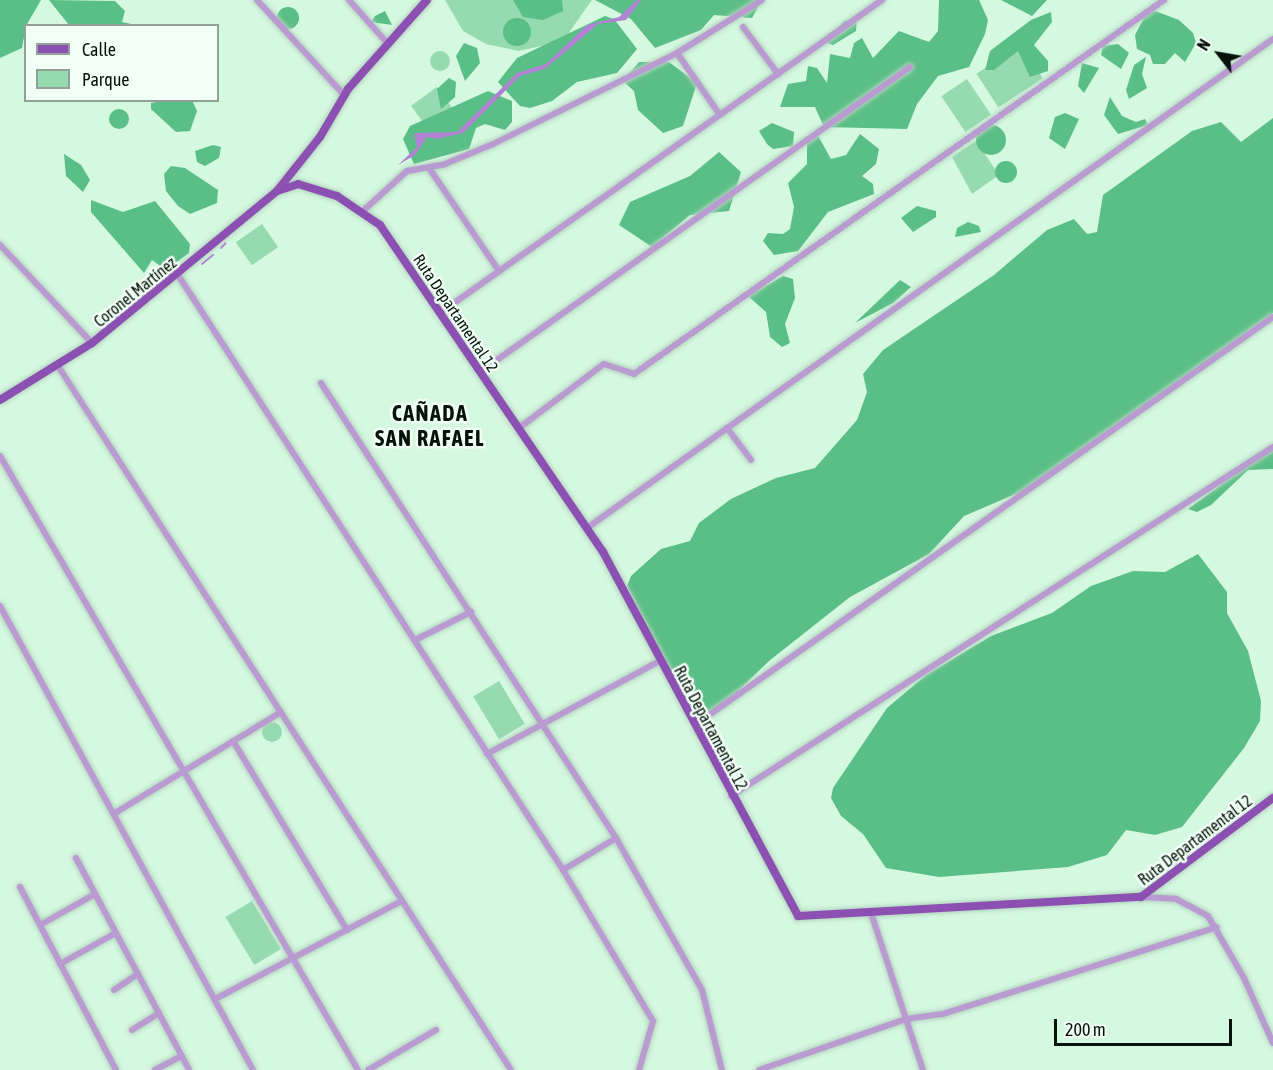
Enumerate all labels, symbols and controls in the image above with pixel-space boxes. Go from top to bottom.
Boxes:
legend [24,24,219,102]
north arrow [1189,24,1249,84]
text: N [1193,36,1214,53]
text: Calle [82,39,116,60]
text: Parque [82,69,130,90]
street label: Ruta Departamental 12 [409,250,503,376]
street label: Coronel Martínez [90,253,180,331]
district label: CAÑADA SAN RAFAEL [375,400,485,452]
street label: Ruta Departamental 12 [670,663,752,793]
street label: Ruta Departamental 12 [1134,791,1256,889]
scale bar [1057,1007,1236,1045]
text: 200 m [1065,1019,1106,1040]

